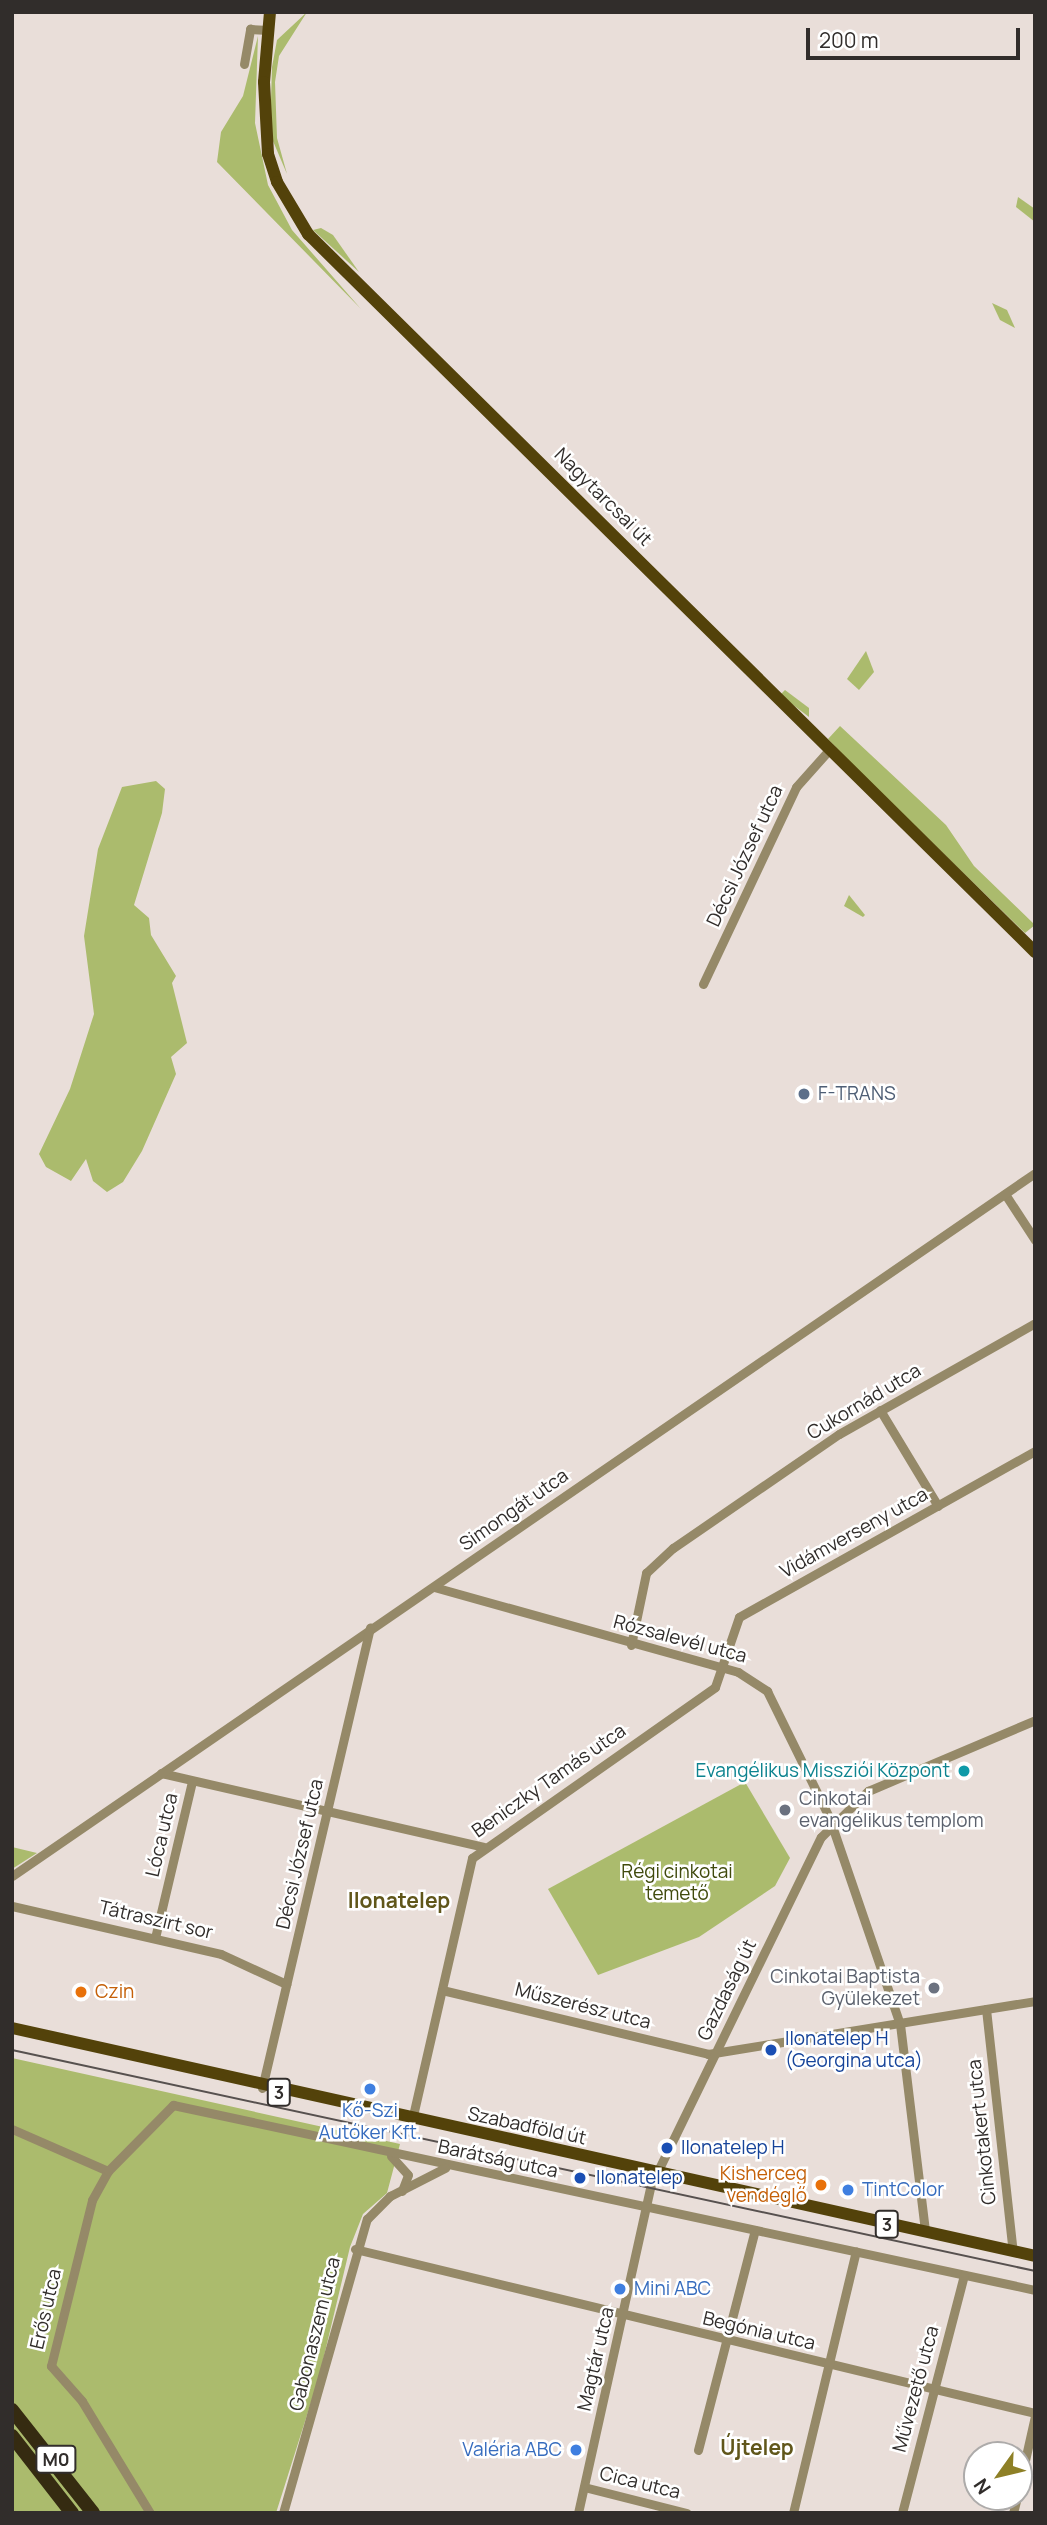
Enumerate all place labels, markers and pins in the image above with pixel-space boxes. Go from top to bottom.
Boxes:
place label: F-TRANS [818,1083,896,1105]
marker: F-TRANS [796,1086,812,1102]
place label: Evangélikus Missziói Központ [695,1760,950,1782]
marker: Evangélikus Missziói Központ [956,1763,972,1779]
place label: Cinkotai evangélikus templom [799,1788,984,1832]
marker: Cinkotai evangélikus templom [777,1802,793,1818]
place label: Cinkotai Baptista Gyülekezet [770,1966,920,2010]
marker: Cinkotai Baptista Gyülekezet [926,1980,942,1996]
place label: Czin [95,1981,134,2003]
marker: Czin [73,1984,89,2000]
place label: Ilonatelep H (Georgina utca) [785,2028,923,2072]
marker: Ilonatelep H (Georgina utca) [763,2042,779,2058]
marker: Kő-Szi Autóker Kft. [362,2081,378,2097]
place label: Kő-Szi Autóker Kft. [318,2100,422,2144]
place label: Ilonatelep H [681,2137,785,2159]
marker: Ilonatelep H [659,2140,675,2156]
place label: Kisherceg vendéglő [720,2163,807,2207]
place label: Ilonatelep [596,2167,683,2189]
marker: Ilonatelep [570,2168,590,2188]
marker: Kisherceg vendéglő [813,2177,829,2193]
place label: TintColor [862,2179,944,2201]
marker: TintColor [840,2182,856,2198]
place label: Mini ABC [634,2278,711,2300]
marker: Mini ABC [612,2281,628,2297]
place label: Valéria ABC [462,2439,562,2461]
marker: Valéria ABC [568,2442,584,2458]

